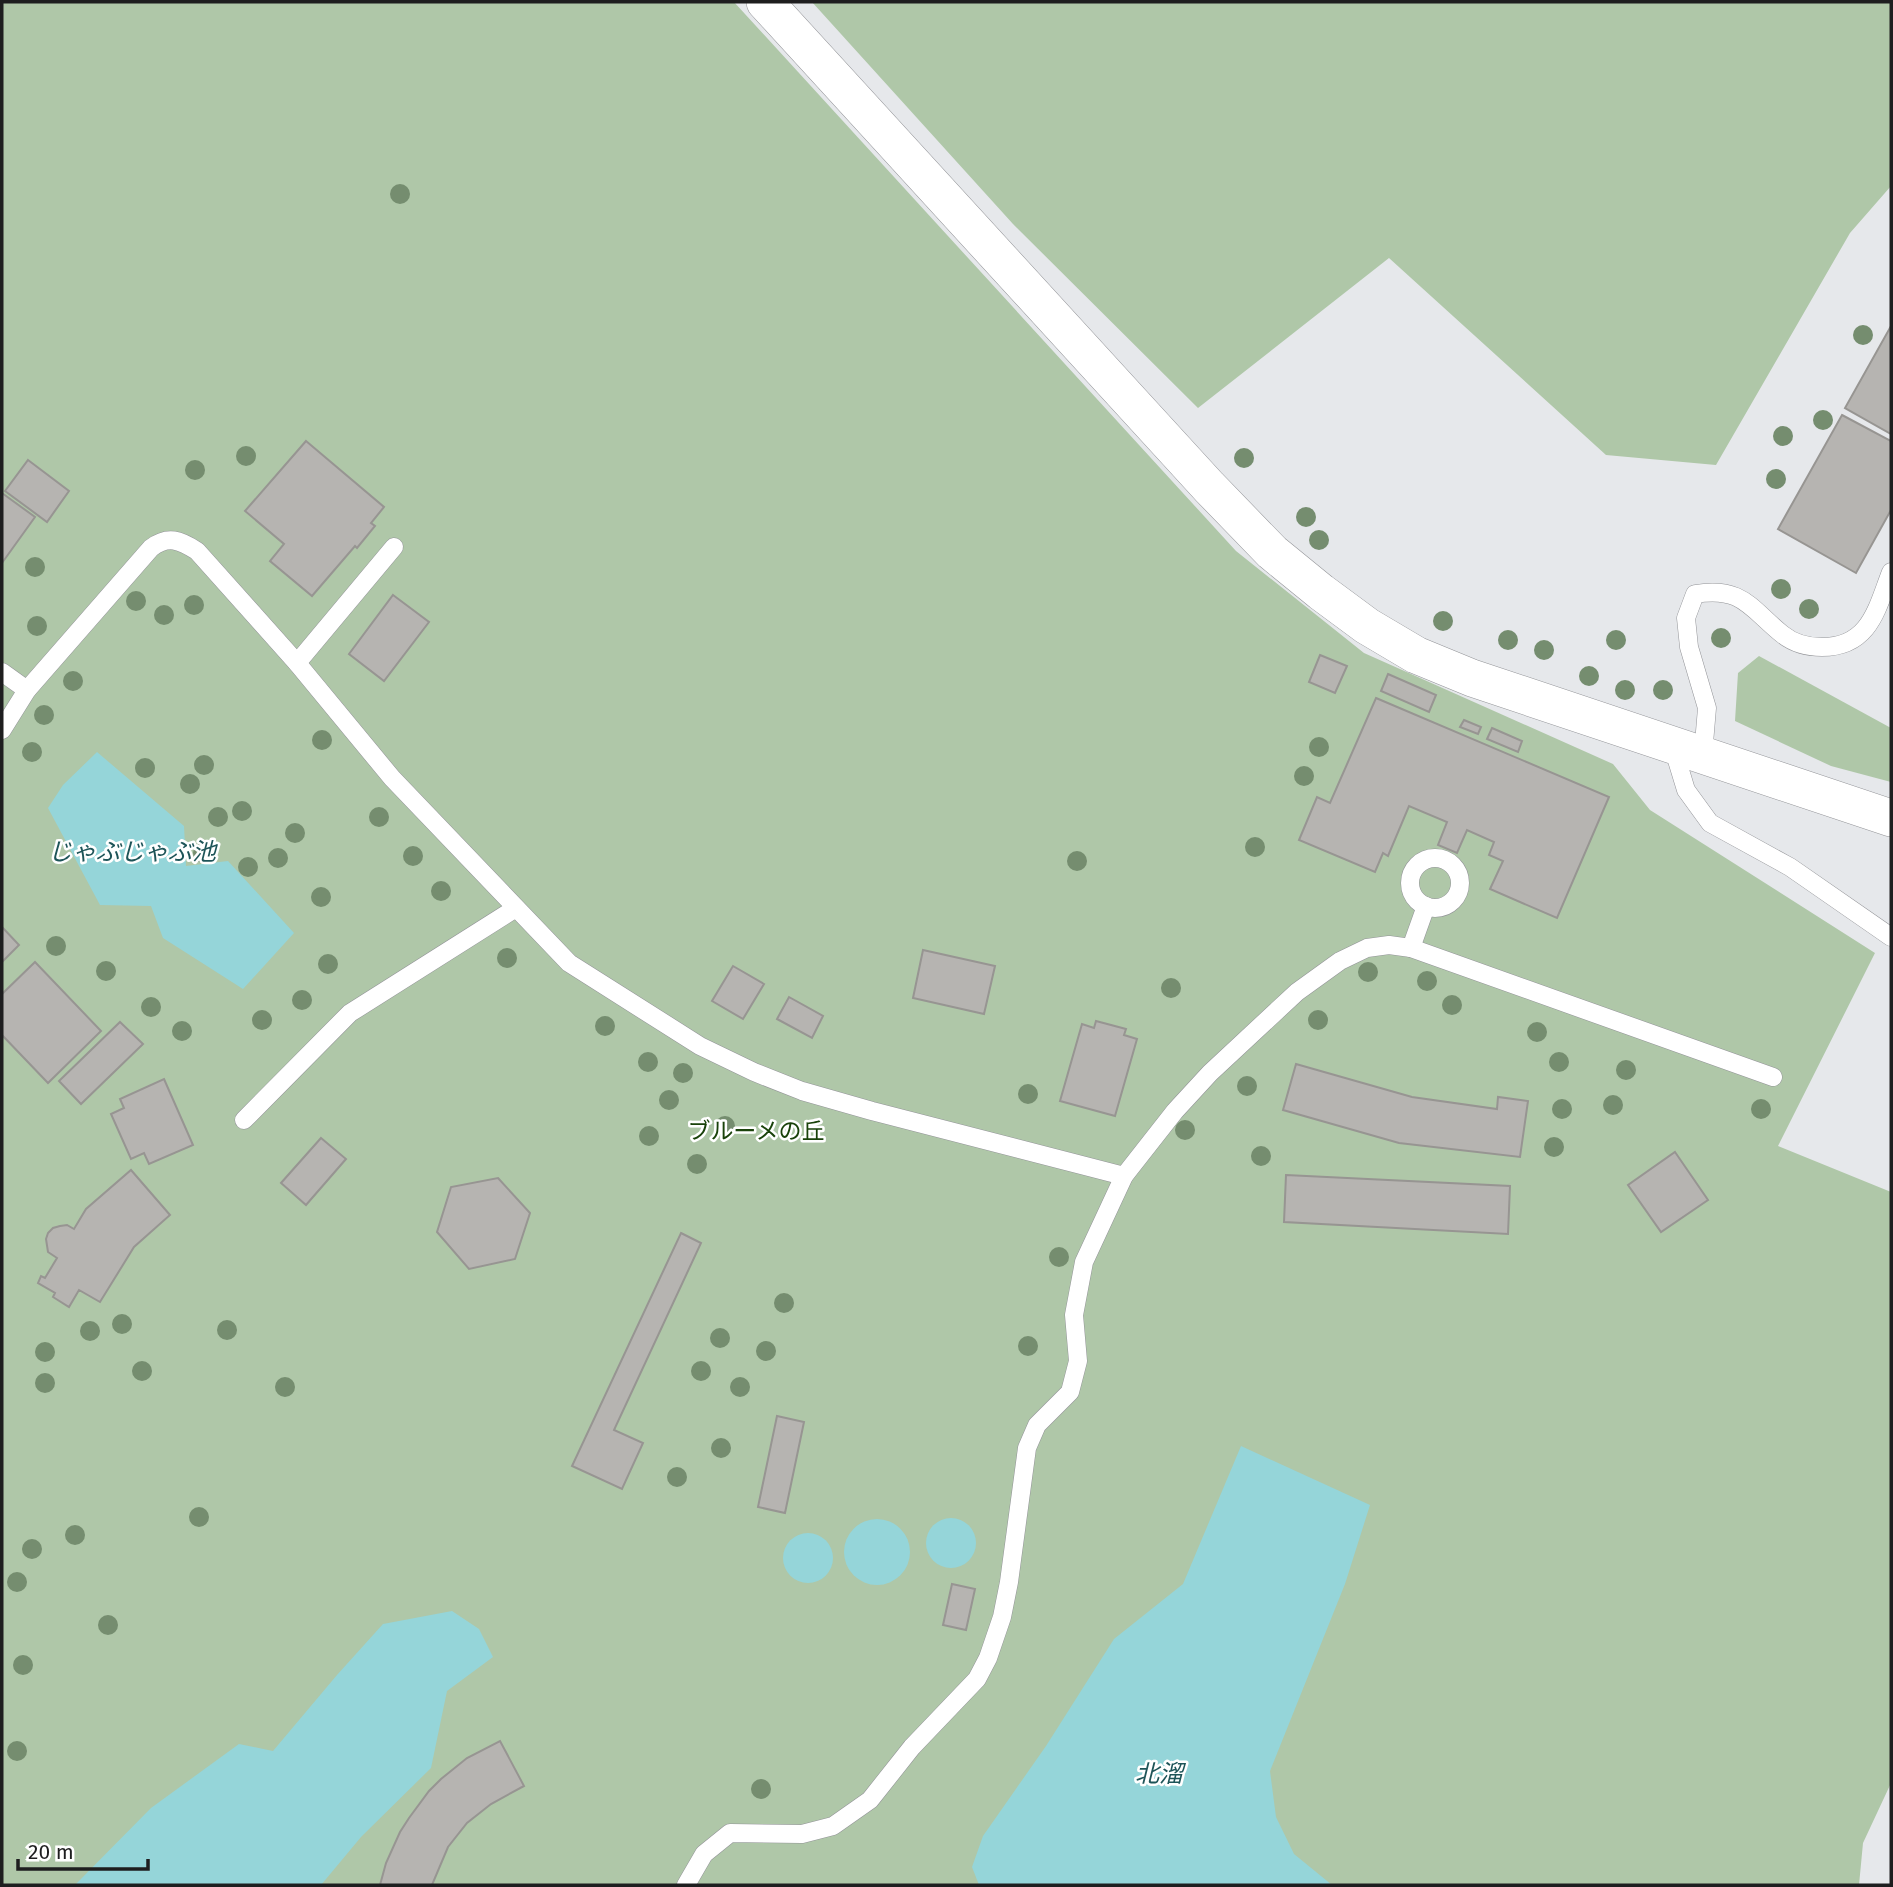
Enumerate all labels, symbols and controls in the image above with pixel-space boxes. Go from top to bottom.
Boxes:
water label: じゃぶじゃぶ池 [48,838,218,866]
park label: ブルーメの丘 [687,1117,825,1145]
water label: 北溜 [1135,1760,1187,1788]
scale bar [18,1828,147,1872]
text: 20 m [28,1839,74,1865]

